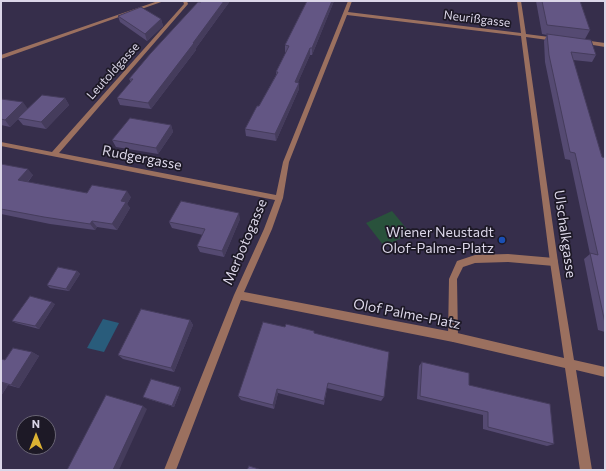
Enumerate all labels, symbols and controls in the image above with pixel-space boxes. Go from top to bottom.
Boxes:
street label: Neurißgasse [443,8,511,30]
street label: Leutoldgasse [84,39,142,103]
street label: Rudgergasse [101,142,183,174]
street label: Ulschalkgasse [551,189,579,279]
street label: Merbotogasse [219,196,271,288]
place label: Wiener Neustadt Olof-Palme-Platz [382,224,494,256]
marker: Wiener Neustadt Olof-Palme-Platz [497,235,507,245]
street label: Olof Palme-Platz [352,295,462,333]
north arrow [16,415,56,455]
text: N [32,417,40,430]

